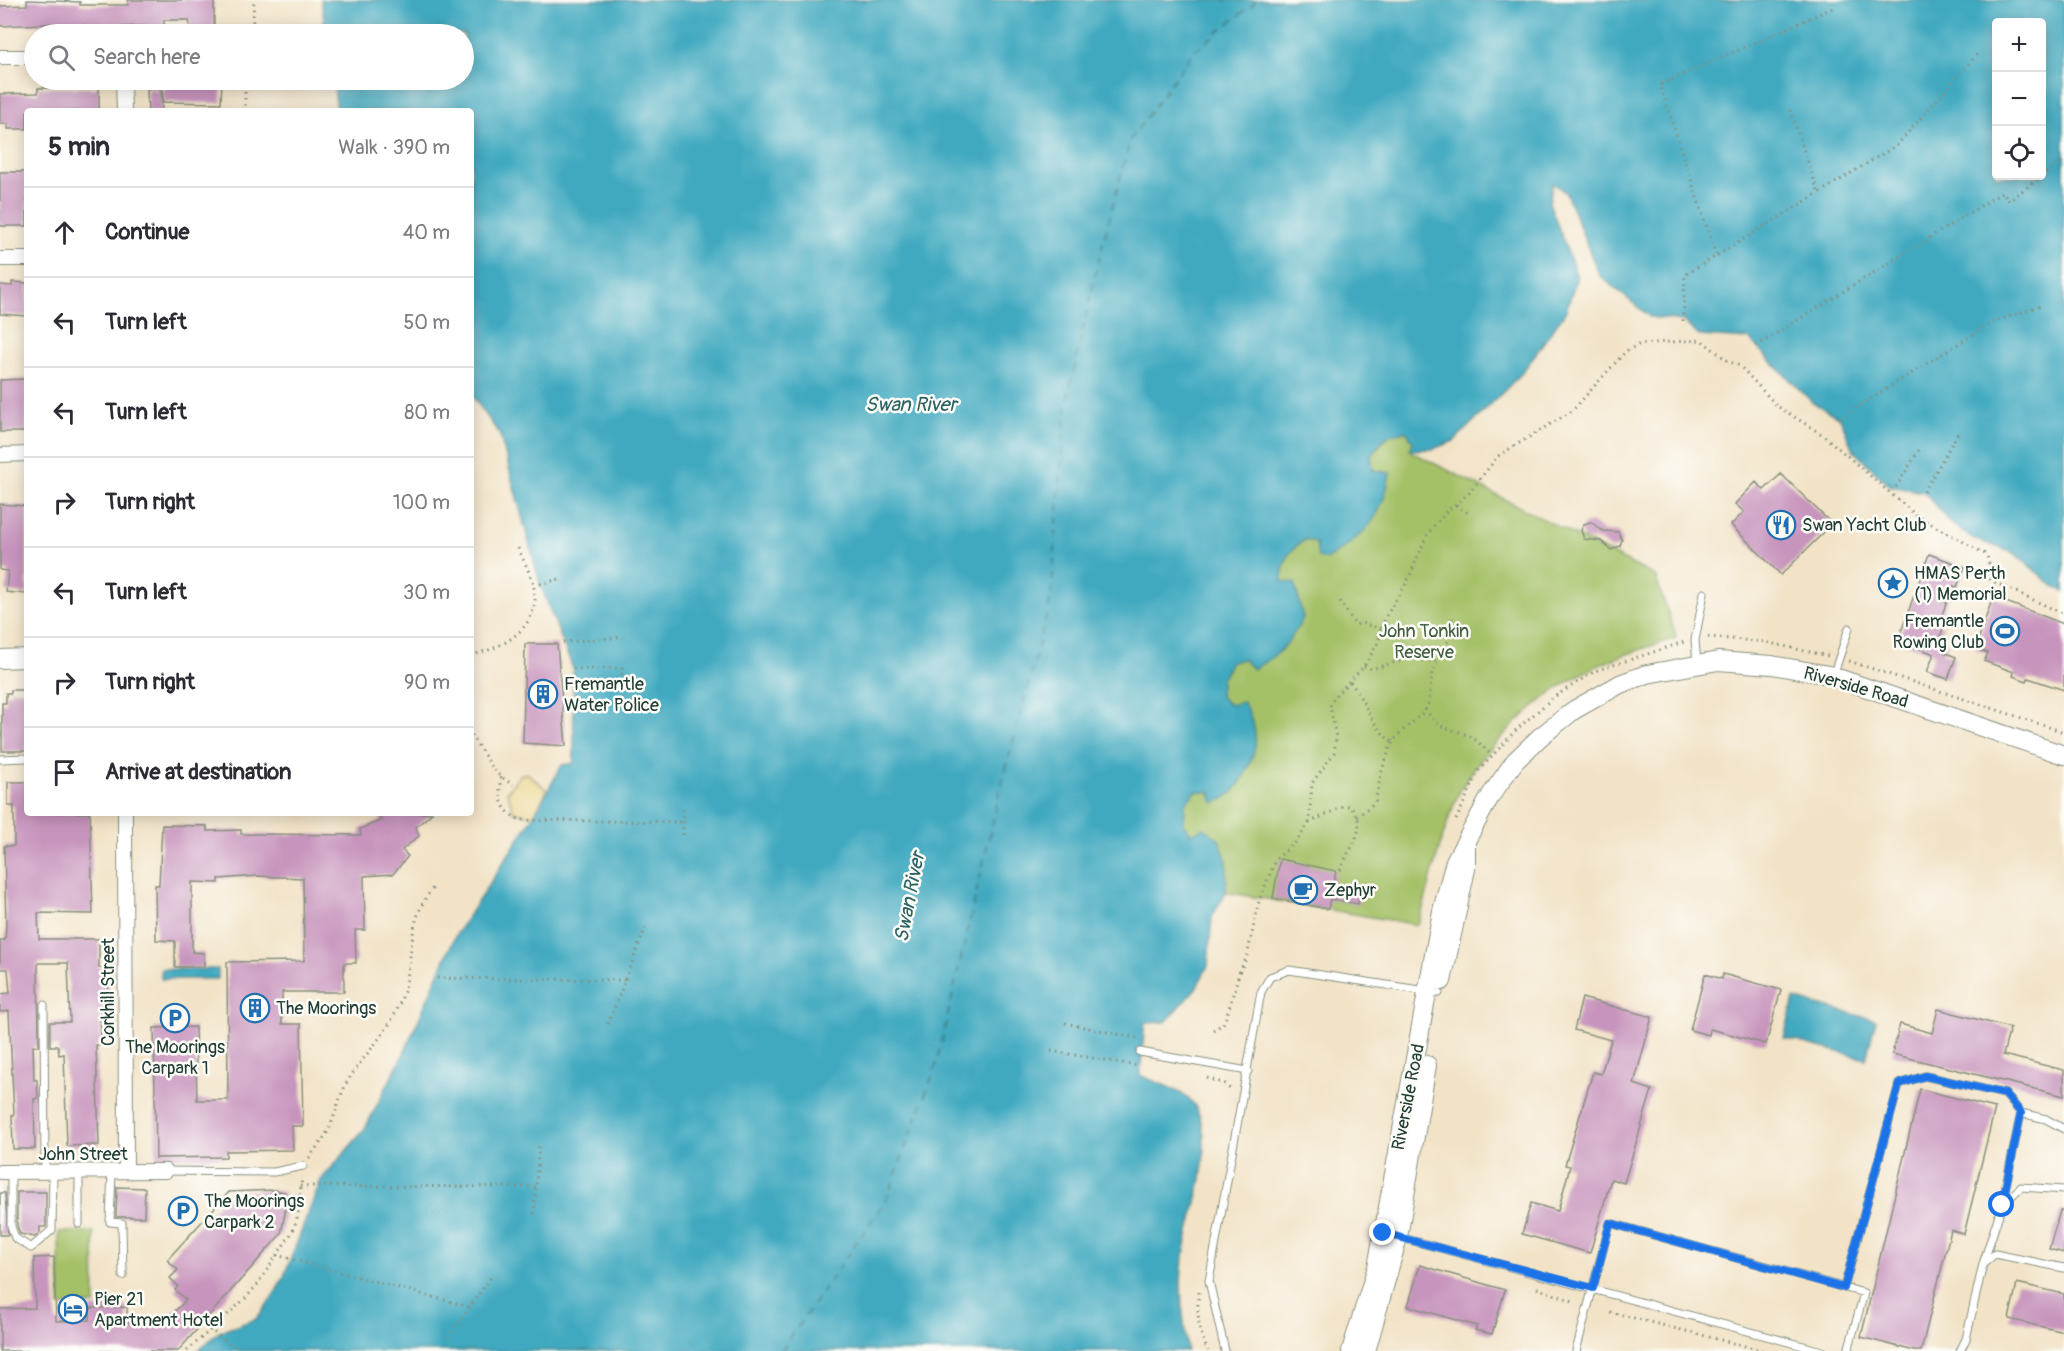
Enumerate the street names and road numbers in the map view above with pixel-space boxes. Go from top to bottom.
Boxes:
street label: Riverside Road [1801,662,1911,713]
street label: Corkhill Street [97,937,120,1046]
street label: Riverside Road [1387,1042,1430,1152]
street label: John Street [38,1143,129,1166]

